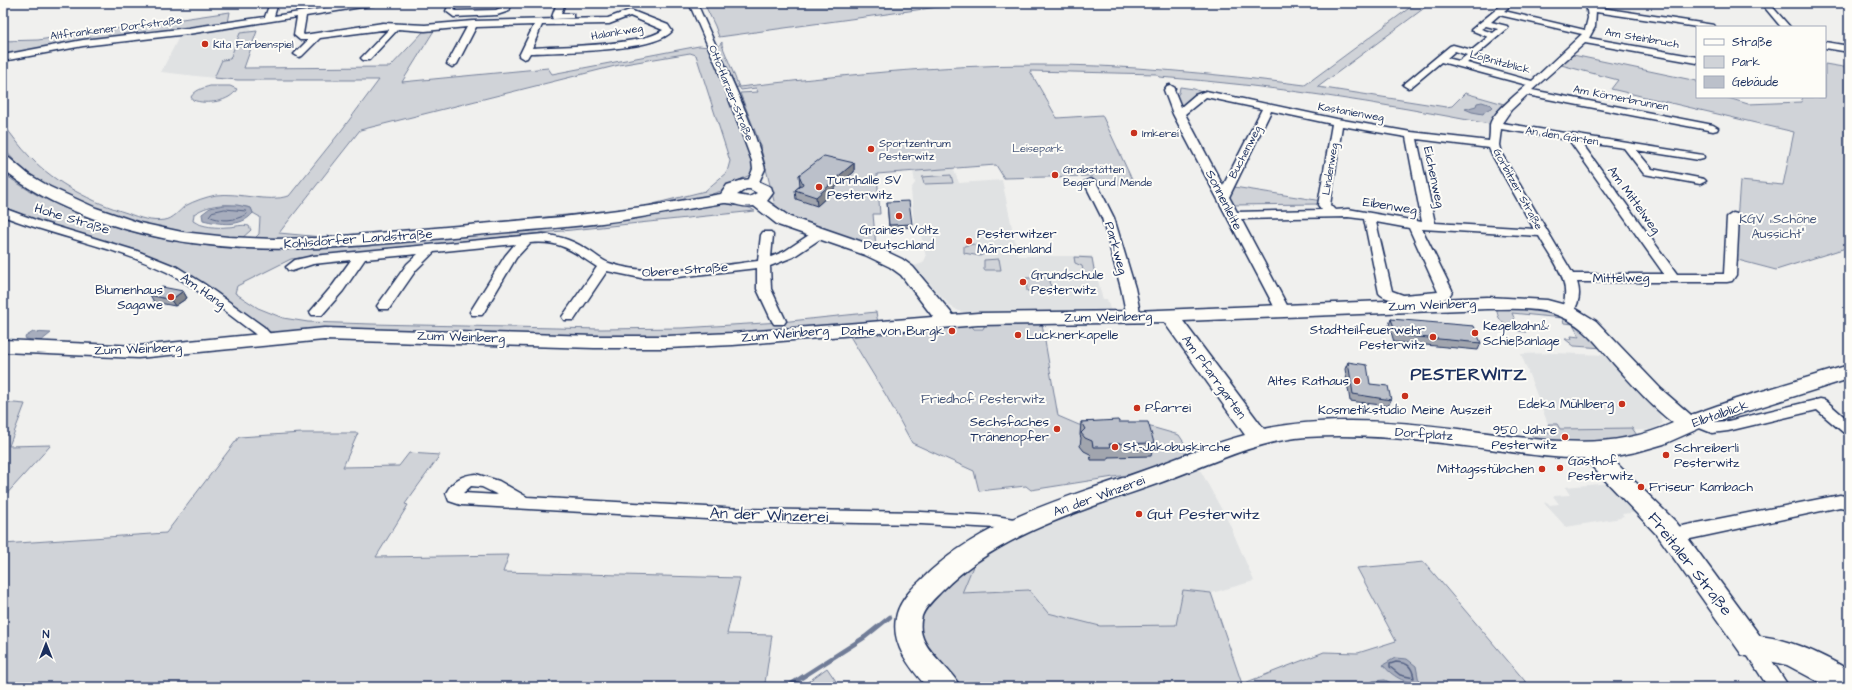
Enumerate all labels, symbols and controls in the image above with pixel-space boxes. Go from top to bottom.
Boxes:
street label: Altfrankener Dorfstraße [49,12,183,44]
street label: Halankweg [590,20,645,45]
street label: Am Steinbruch [1604,24,1681,52]
legend [1696,26,1826,98]
text: Straße [1732,34,1773,51]
place label: Kita Farbenspiel [213,37,294,52]
marker: Kita Farbenspiel [200,39,210,49]
street label: Otto-Harzer-Straße [705,43,757,143]
street label: Lößnitzblick [1468,47,1532,77]
text: Park [1732,54,1760,71]
text: Gebäude [1732,74,1779,91]
street label: Am Körnerbrunnen [1572,81,1670,115]
street label: Kastanienweg [1317,99,1386,126]
street label: Buchenweg [1225,123,1266,182]
street label: An den Gärten [1524,123,1600,149]
place label: Imkerei [1142,126,1179,141]
marker: Imkerei [1129,128,1139,138]
place label: Sportzentrum Pesterwitz [879,136,951,164]
park label: Leisepark [1012,141,1064,156]
street label: Lindenweg [1318,142,1343,196]
marker: Sportzentrum Pesterwitz [866,144,876,154]
street label: Eichenweg [1418,145,1449,210]
street label: Gorbitzer Straße [1489,146,1547,232]
place label: Grabstätten Beger und Mende [1063,162,1152,191]
street label: Am Mittelweg [1602,162,1665,239]
street label: Sonnenleite [1201,167,1247,233]
marker: Grabstätten Beger und Mende [1050,170,1060,180]
place label: Turnhalle SV Pesterwitz [827,171,901,204]
marker: Turnhalle SV Pesterwitz [814,182,824,192]
street label: Eibenweg [1361,193,1419,220]
street label: Hohe Straße [32,199,112,239]
park label: KGV „Schöne Aussicht“ [1739,210,1817,243]
marker: Graines Voltz Deutschland [894,211,904,221]
street label: Parkweg [1099,219,1132,277]
place label: Graines Voltz Deutschland [859,221,939,254]
street label: Kohlsdorfer Landstraße [283,225,433,253]
place label: Pesterwitzer Märchenland [977,225,1057,258]
marker: Pesterwitzer Märchenland [964,236,974,246]
street label: Obere Straße [641,258,729,282]
place label: Grundschule Pesterwitz [1031,266,1104,299]
street label: Am Hang [176,269,229,314]
street label: Mittelweg [1593,269,1650,288]
marker: Grundschule Pesterwitz [1018,277,1028,287]
place label: Blumenhaus Sagawe [95,281,163,315]
marker: Blumenhaus Sagawe [166,292,176,302]
street label: Zum Weinberg [1388,294,1477,317]
street label: Zum Weinberg [1064,307,1152,328]
place label: Kegelbahn& Schießanlage [1483,317,1560,351]
street label: Zum Weinberg [740,321,830,348]
place label: Stadtteilfeuerwehr Pesterwitz [1310,321,1426,354]
place label: Dathe von Burgk [842,322,944,341]
street label: Zum Weinberg [417,326,506,349]
marker: Dathe von Burgk [947,326,957,336]
place label: Lucknerkapelle [1026,326,1119,344]
marker: Kegelbahn& Schießanlage [1470,328,1480,338]
marker: Lucknerkapelle [1013,330,1023,340]
street label: Am Pfarrgarten [1177,331,1251,424]
marker: Stadtteilfeuerwehr Pesterwitz [1428,332,1438,342]
street label: Zum Weinberg [94,338,183,361]
district label: PESTERWITZ [1410,363,1528,387]
place label: Altes Rathaus [1267,372,1349,390]
marker: Altes Rathaus [1352,376,1362,386]
park label: Friedhof Pesterwitz [921,390,1046,408]
marker: Kosmetikstudio Meine Auszeit [1400,391,1410,401]
place label: Edeka Mühlberg [1519,395,1614,414]
street label: Elbtalblick [1689,396,1751,432]
place label: Pfarrei [1145,399,1191,417]
marker: Edeka Mühlberg [1617,399,1627,409]
place label: Kosmetikstudio Meine Auszeit [1318,401,1493,419]
marker: Pfarrei [1132,403,1142,413]
place label: Sechsfaches Tränenopfer [970,413,1049,446]
place label: 950 Jahre Pesterwitz [1492,421,1558,454]
street label: Dorfplatz [1394,423,1454,445]
marker: Sechsfaches Tränenopfer [1052,424,1062,434]
marker: 950 Jahre Pesterwitz [1560,432,1570,442]
place label: St.-Jakobuskirche [1123,438,1231,456]
place label: Schreiberli Pesterwitz [1674,439,1740,472]
marker: St.-Jakobuskirche [1110,442,1120,452]
marker: Schreiberli Pesterwitz [1661,450,1671,460]
place label: Gasthof Pesterwitz [1568,452,1634,485]
place label: Mittagsstübchen [1437,460,1534,479]
marker: Gasthof Pesterwitz [1555,463,1565,473]
marker: Mittagsstübchen [1537,464,1547,474]
street label: An der Winzerei [1051,471,1147,521]
place label: Friseur Kambach [1649,478,1753,496]
marker: Friseur Kambach [1636,482,1646,492]
street label: An der Winzerei [709,502,829,528]
place label: Gut Pesterwitz [1147,503,1260,525]
street label: Freitaler Straße [1643,508,1738,621]
marker: Gut Pesterwitz [1134,509,1144,519]
north arrow [26,624,66,664]
text: N [43,627,50,642]

